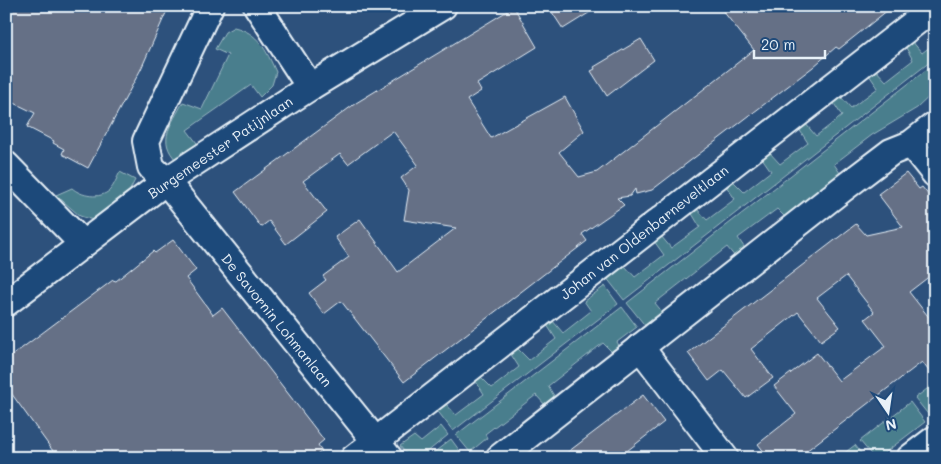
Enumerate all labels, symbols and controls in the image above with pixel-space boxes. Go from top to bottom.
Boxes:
scale bar [754,28,825,60]
text: 20 m [761,34,795,54]
street label: Burgemeester Patijnlaan [144,91,296,203]
street label: Johan van Oldenbarneveltlaan [556,160,732,304]
street label: De Savornin Lohmanlaan [217,249,337,391]
north arrow [864,386,914,436]
text: N [884,415,898,436]

